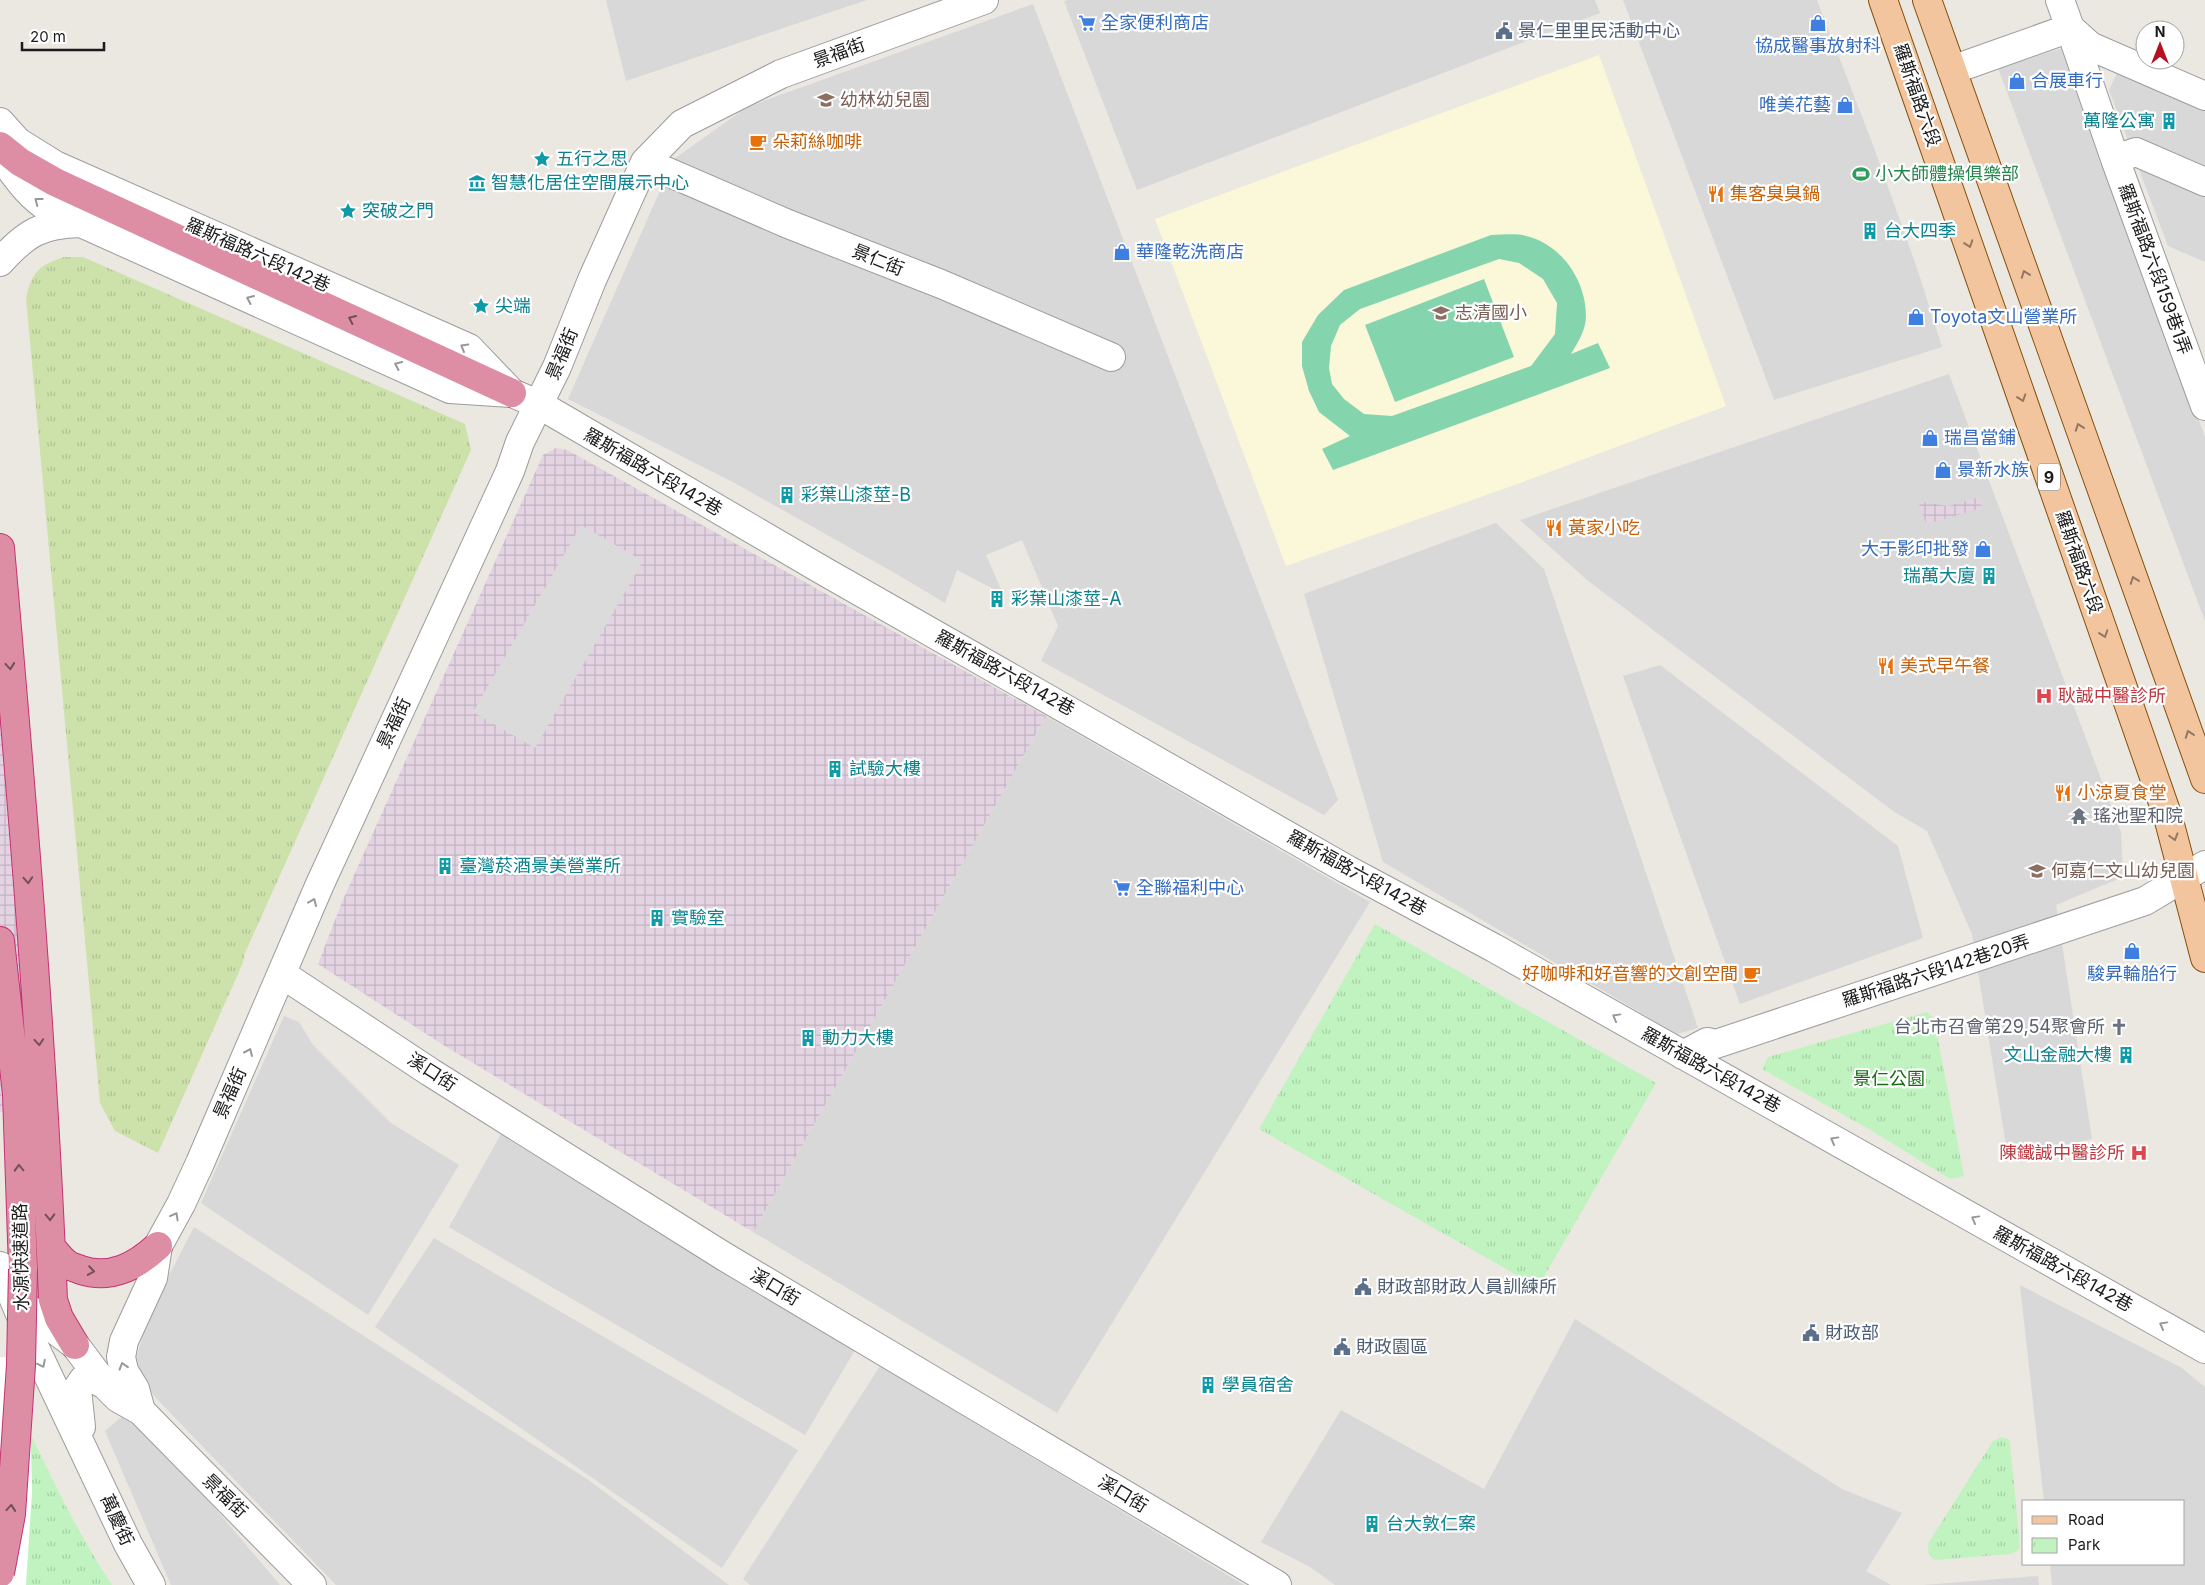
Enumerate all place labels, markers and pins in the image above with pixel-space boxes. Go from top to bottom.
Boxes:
place label: 全家便利商店 [1101,12,1209,33]
supermarket icon: 全家便利商店 [1077,13,1097,33]
shop icon: 協成醫事放射科 [1808,13,1828,33]
place label: 景仁里里民活動中心 [1518,20,1680,41]
public building icon: 景仁里里民活動中心 [1494,21,1514,41]
place label: 協成醫事放射科 [1755,35,1881,56]
place label: 合展車行 [2031,70,2103,91]
shop icon: 合展車行 [2007,71,2027,91]
place label: 幼林幼兒園 [840,89,930,110]
school or university icon: 幼林幼兒園 [816,90,836,110]
place label: 唯美花藝 [1759,94,1831,115]
shop icon: 唯美花藝 [1835,95,1855,115]
place label: 萬隆公寓 [2083,110,2155,131]
building icon: 萬隆公寓 [2159,111,2179,131]
place label: 朵莉絲咖啡 [772,131,862,152]
cafe icon: 朵莉絲咖啡 [748,132,768,152]
place label: 五行之思 [556,148,628,169]
place icon: 五行之思 [532,149,552,169]
place label: 小大師體操俱樂部 [1875,163,2019,184]
sports icon: 小大師體操俱樂部 [1851,164,1871,184]
place label: 智慧化居住空間展示中心 [491,172,689,193]
museum icon: 智慧化居住空間展示中心 [467,173,487,193]
place label: 集客臭臭鍋 [1730,183,1820,204]
restaurant icon: 集客臭臭鍋 [1706,184,1726,204]
place label: 突破之門 [362,200,434,221]
place icon: 突破之門 [338,201,358,221]
place label: 台大四季 [1884,220,1956,241]
building icon: 台大四季 [1860,221,1880,241]
place label: 華隆乾洗商店 [1136,241,1244,262]
shop icon: 華隆乾洗商店 [1112,242,1132,262]
place label: 尖端 [495,295,531,316]
place icon: 尖端 [471,296,491,316]
place label: 志清國小 [1455,302,1527,323]
school or university icon: 志清國小 [1431,303,1451,323]
place label: Toyota文山營業所 [1930,306,2077,327]
shop icon: Toyota文山營業所 [1906,307,1926,327]
place label: 瑞昌當鋪 [1944,427,2016,448]
shop icon: 瑞昌當鋪 [1920,428,1940,448]
place label: 景新水族 [1957,459,2029,480]
shop icon: 景新水族 [1933,460,1953,480]
place label: 彩葉山漆莖-B [801,484,911,505]
building icon: 彩葉山漆莖-B [777,485,797,505]
place label: 黃家小吃 [1568,517,1640,538]
restaurant icon: 黃家小吃 [1544,518,1564,538]
place label: 大于影印批發 [1861,538,1969,559]
shop icon: 大于影印批發 [1973,539,1993,559]
place label: 瑞萬大廈 [1903,565,1975,586]
building icon: 瑞萬大廈 [1979,566,1999,586]
place label: 彩葉山漆莖-A [1011,588,1122,609]
building icon: 彩葉山漆莖-A [987,589,1007,609]
place label: 美式早午餐 [1900,655,1990,676]
restaurant icon: 美式早午餐 [1876,656,1896,676]
place label: 耿誠中醫診所 [2058,685,2166,706]
hospital icon: 耿誠中醫診所 [2034,686,2054,706]
place label: 試驗大樓 [849,758,921,779]
building icon: 試驗大樓 [825,759,845,779]
place label: 小涼夏食堂 [2077,782,2167,803]
restaurant icon: 小涼夏食堂 [2053,783,2073,803]
place label: 瑤池聖和院 [2093,805,2183,826]
temple icon: 瑤池聖和院 [2069,806,2089,826]
place label: 臺灣菸酒景美營業所 [459,855,621,876]
building icon: 臺灣菸酒景美營業所 [435,856,455,876]
place label: 何嘉仁文山幼兒園 [2051,860,2195,881]
school or university icon: 何嘉仁文山幼兒園 [2027,861,2047,881]
place label: 全聯福利中心 [1136,877,1244,898]
supermarket icon: 全聯福利中心 [1112,878,1132,898]
place label: 實驗室 [671,907,725,928]
building icon: 實驗室 [647,908,667,928]
shop icon: 駿昇輪胎行 [2122,941,2142,961]
place label: 好咖啡和好音響的文創空間 [1522,963,1738,984]
place label: 駿昇輪胎行 [2087,963,2177,984]
cafe icon: 好咖啡和好音響的文創空間 [1742,964,1762,984]
place label: 台北市召會第29,54聚會所 [1894,1016,2105,1037]
church icon: 台北市召會第29,54聚會所 [2109,1017,2129,1037]
place label: 動力大樓 [822,1027,894,1048]
building icon: 動力大樓 [798,1028,818,1048]
place label: 文山金融大樓 [2004,1044,2112,1065]
building icon: 文山金融大樓 [2116,1045,2136,1065]
place label: 陳鐵誠中醫診所 [1999,1142,2125,1163]
hospital icon: 陳鐵誠中醫診所 [2129,1143,2149,1163]
place label: 財政部財政人員訓練所 [1377,1276,1557,1297]
public building icon: 財政部財政人員訓練所 [1353,1277,1373,1297]
place label: 財政部 [1825,1322,1879,1343]
public building icon: 財政部 [1801,1323,1821,1343]
place label: 財政園區 [1356,1336,1428,1357]
public building icon: 財政園區 [1332,1337,1352,1357]
place label: 學員宿舍 [1222,1374,1294,1395]
building icon: 學員宿舍 [1198,1375,1218,1395]
place label: 台大敦仁案 [1386,1513,1476,1534]
building icon: 台大敦仁案 [1362,1514,1382,1534]

